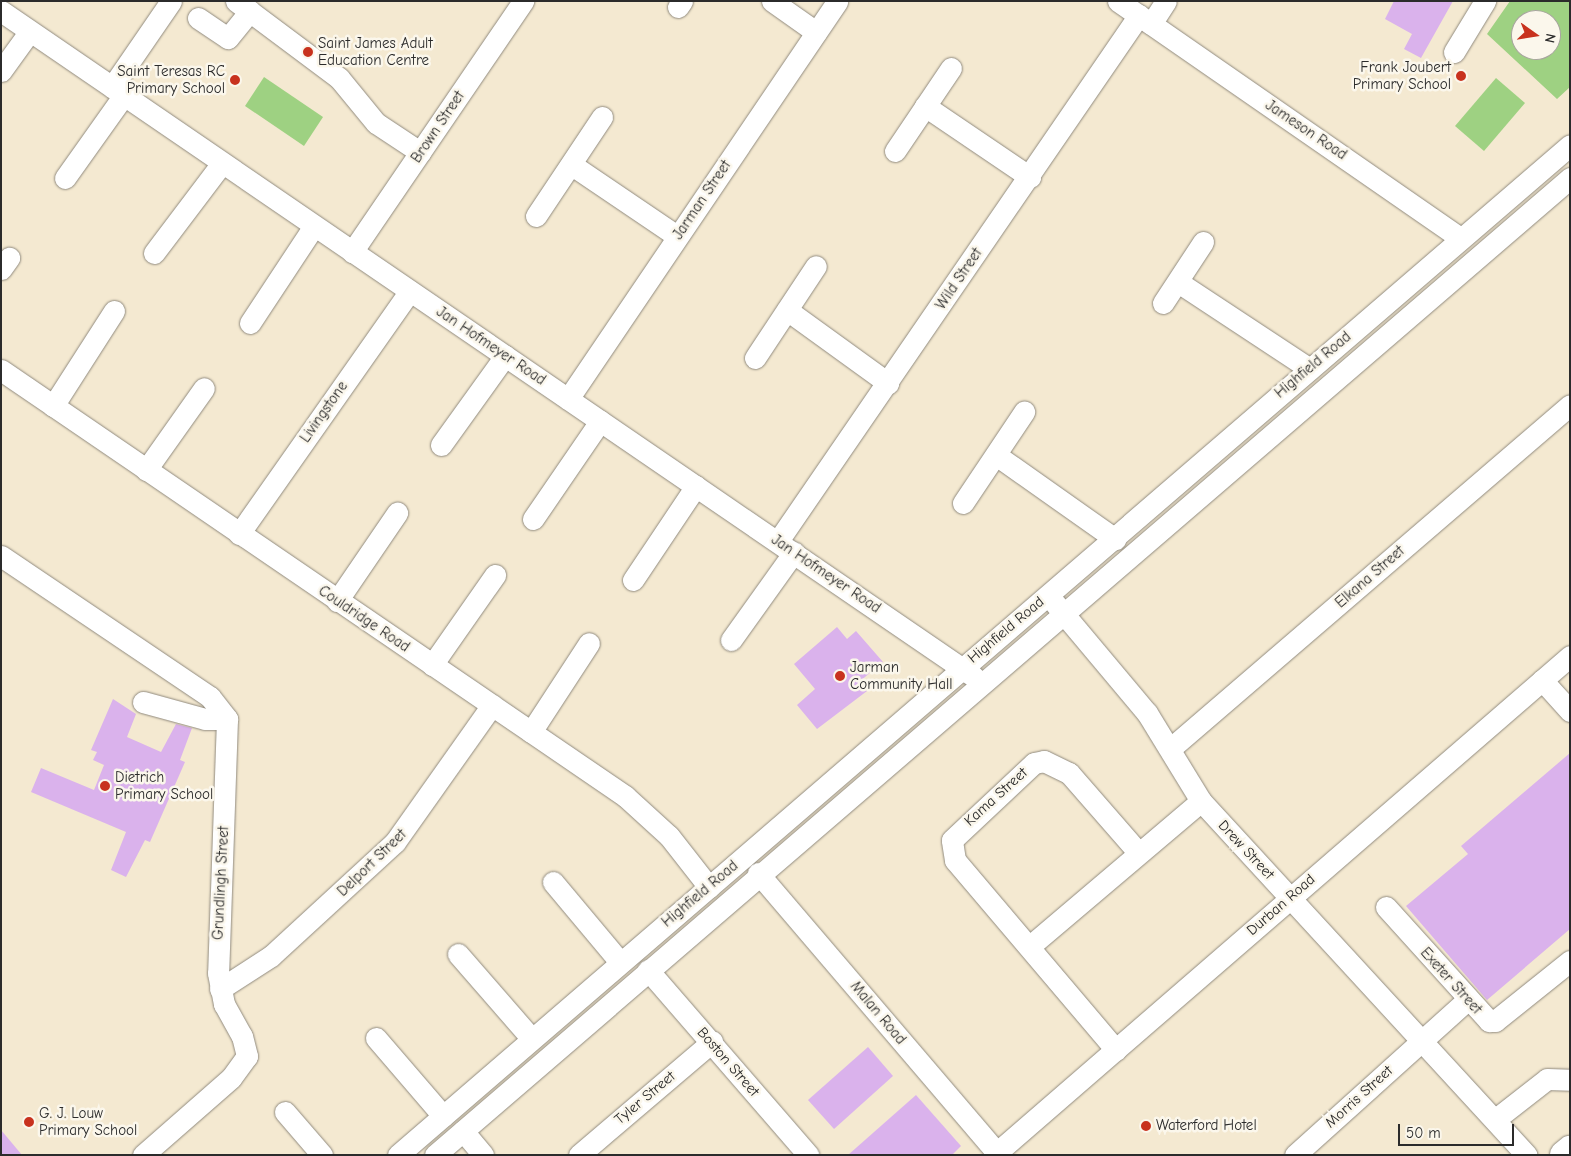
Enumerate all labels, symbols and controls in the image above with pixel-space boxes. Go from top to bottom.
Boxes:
north arrow [1511,10,1561,60]
text: N [1541,32,1559,45]
place label: Saint James Adult Education Centre [318,34,433,69]
marker: Saint James Adult Education Centre [302,46,314,58]
place label: Frank Joubert Primary School [1353,58,1451,93]
place label: Saint Teresas RC Primary School [117,62,225,97]
marker: Frank Joubert Primary School [1455,70,1467,82]
marker: Saint Teresas RC Primary School [229,74,241,86]
street label: Brown Street [407,88,469,166]
street label: Jameson Road [1262,96,1350,164]
street label: Jarman Street [669,157,735,243]
street label: Wild Street [932,245,986,313]
street label: Jan Hofmeyer Road [433,303,549,389]
street label: Highfield Road [1271,328,1355,402]
street label: Livingstone [296,378,352,446]
street label: Jan Hofmeyer Road [768,531,884,617]
street label: Elkana Street [1332,542,1408,612]
street label: Couldridge Road [315,582,413,656]
street label: Highfield Road [964,593,1048,667]
place label: Jarman Community Hall [850,658,952,693]
marker: Jarman Community Hall [834,670,846,682]
street label: Kama Street [961,764,1031,830]
place label: Dietrich Primary School [115,768,213,803]
marker: Dietrich Primary School [99,780,111,792]
street label: Drew Street [1214,817,1278,883]
street label: Grundlingh Street [209,826,233,940]
street label: Delport Street [334,826,410,900]
street label: Highfield Road [658,857,742,931]
street label: Durban Road [1243,870,1319,940]
street label: Exeter Street [1416,944,1486,1018]
street label: Malan Road [846,978,910,1048]
street label: Boston Street [693,1024,763,1100]
street label: Morris Street [1322,1062,1396,1132]
street label: Tyler Street [611,1067,679,1129]
place label: G. J. Louw Primary School [39,1104,137,1139]
scale bar [1401,1114,1517,1146]
marker: G. J. Louw Primary School [23,1116,35,1128]
place label: Waterford Hotel [1156,1117,1257,1135]
marker: Waterford Hotel [1140,1120,1152,1132]
text: 50 m [1406,1124,1441,1142]

